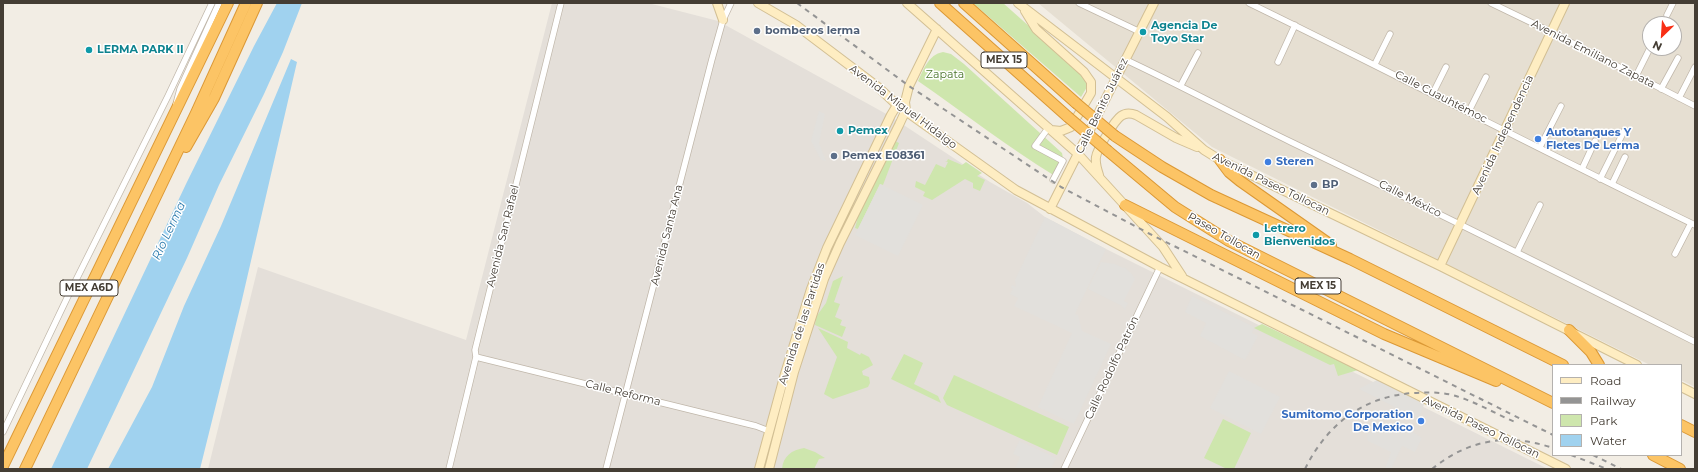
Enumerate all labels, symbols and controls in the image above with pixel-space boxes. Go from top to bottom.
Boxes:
north arrow [1642,16,1682,56]
street label: Avenida Emiliano Zapata [1529,17,1657,91]
place label: Agencia De Toyo Star [1151,19,1217,45]
place label: bomberos lerma [765,24,860,38]
marker: bomberos lerma [752,26,762,36]
marker: Agencia De Toyo Star [1138,27,1148,37]
text: N [1650,38,1664,54]
place label: LERMA PARK II [97,43,184,57]
marker: LERMA PARK II [84,45,94,55]
road number: MEX 15 [981,52,1027,68]
street label: Calle Benito Juárez [1073,56,1131,156]
street label: Avenida Miguel Hidalgo [847,62,959,152]
park label: Zapata [926,68,964,82]
street label: Calle Cuauhtémoc [1393,68,1489,126]
street label: Avenida Independencia [1469,73,1537,197]
place label: Pemex [848,124,888,138]
marker: Pemex [835,126,845,136]
place label: Autotanques Y Fletes De Lerma [1546,126,1639,152]
marker: Autotanques Y Fletes De Lerma [1533,134,1543,144]
place label: Pemex E08361 [842,149,925,163]
street label: Avenida Paseo Tollocan [1210,150,1332,218]
marker: Pemex E08361 [829,151,839,161]
place label: Steren [1276,155,1314,169]
marker: Steren [1263,157,1273,167]
place label: BP [1322,178,1338,192]
street label: Calle México [1377,178,1443,220]
marker: BP [1309,180,1319,190]
street label: Avenida San Rafael [484,183,522,289]
street label: Avenida Santa Ana [648,183,686,287]
water label: Río Lerma [149,200,189,262]
street label: Paseo Tollocan [1185,210,1263,262]
place label: Letrero Bienvenidos [1264,222,1335,248]
marker: Letrero Bienvenidos [1251,230,1261,240]
street label: Avenida de las Partidas [776,261,828,387]
road number: MEX 15 [1295,278,1341,294]
road number: MEX A6D [60,280,118,296]
street label: Calle Rodolfo Patrón [1082,314,1142,422]
legend [1552,364,1682,456]
text: Road [1590,373,1621,388]
street label: Calle Reforma [584,377,662,409]
street label: Avenida Paseo Tollocan [1420,393,1542,461]
text: Railway [1590,393,1636,408]
place label: Sumitomo Corporation De Mexico [1281,408,1413,434]
text: Park [1590,413,1617,428]
marker: Sumitomo Corporation De Mexico [1416,416,1426,426]
text: Water [1590,433,1626,448]

